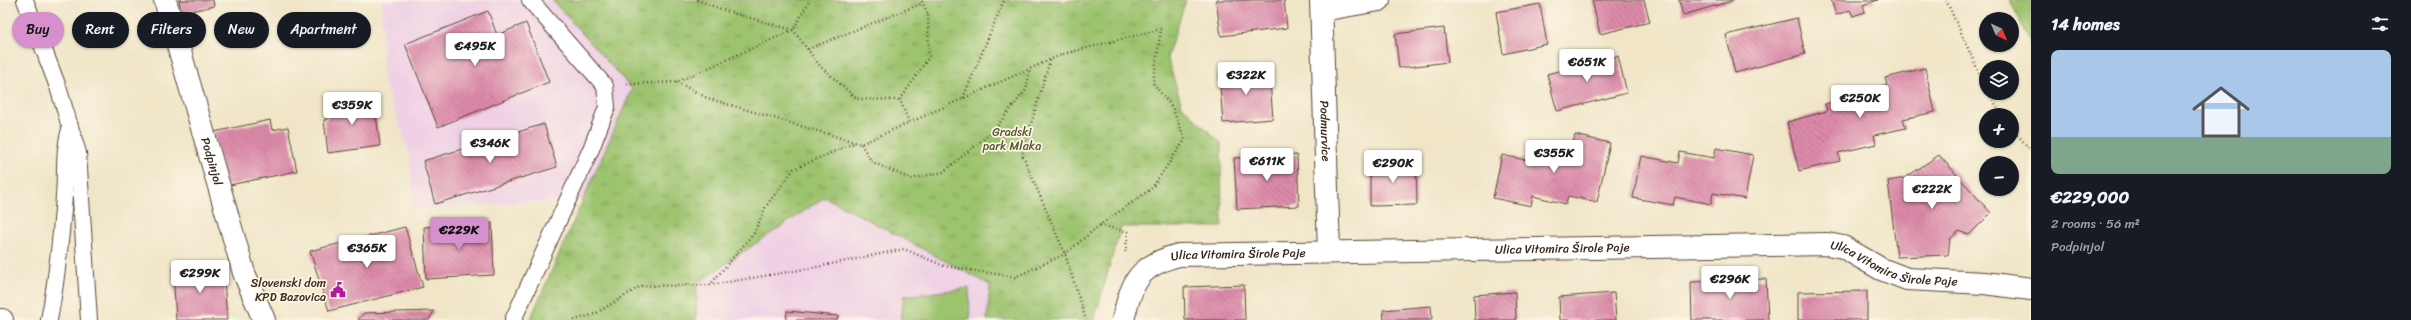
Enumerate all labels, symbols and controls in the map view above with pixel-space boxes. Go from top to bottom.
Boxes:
text: 14 homes [2051,9,2120,39]
chip: Buy [12,12,64,48]
chip: Rent [72,12,129,48]
chip: Filters [137,12,206,48]
chip: New [214,12,269,48]
chip: Apartment [277,12,371,48]
north arrow [1979,12,2019,52]
map controls [1979,12,2019,196]
icon: filters [2369,13,2391,35]
pin: €495K [447,33,503,67]
text: €495K [455,34,495,57]
pin: €651K [1559,49,1615,83]
text: €651K [1568,50,1606,73]
button: layers [1979,60,2019,100]
pin: €322K [1218,62,1274,96]
text: €322K [1227,63,1265,86]
icon: home [2185,76,2257,148]
pin: €250K [1832,85,1888,119]
text: €250K [1840,86,1880,109]
pin: €359K [324,92,380,126]
text: €359K [332,93,372,116]
street label: Podmurvice [1313,100,1337,162]
button: + [1979,108,2019,148]
park label: Gradski park Mlaka [982,121,1041,157]
pin: €346K [462,130,518,164]
text: €346K [470,131,510,154]
street label: Podpinjol [194,135,229,189]
pin: €355K [1526,140,1582,174]
text: €355K [1534,141,1574,164]
pin: €611K [1239,148,1295,182]
text: €611K [1249,149,1285,172]
pin: €290K [1365,150,1421,184]
text: €290K [1373,151,1413,174]
button: − [1979,156,2019,196]
pin: €222K [1904,176,1960,210]
text: €222K [1912,177,1952,200]
text: €229,000 [2051,182,2129,212]
text: 2 rooms · 56 m² [2051,212,2140,235]
pin: €229K [431,217,487,251]
text: €229K [439,218,479,241]
street label: Ulica Vitomira Širole Paje [1829,234,1958,293]
pin: €365K [339,235,395,269]
text: Podpinjol [2051,235,2104,258]
text: €365K [347,236,387,259]
street label: Ulica Vitomira Širole Paje [1495,236,1630,261]
street label: Ulica Vitomira Širole Paje [1168,242,1306,268]
pin: €299K [172,260,228,294]
text: €299K [180,261,220,284]
pin: €296K [1702,266,1758,300]
text: €296K [1710,267,1750,290]
place label: Slovenski dom KPD Bazovica [251,272,326,308]
public building icon: Slovenski dom KPD Bazovica [329,281,347,299]

